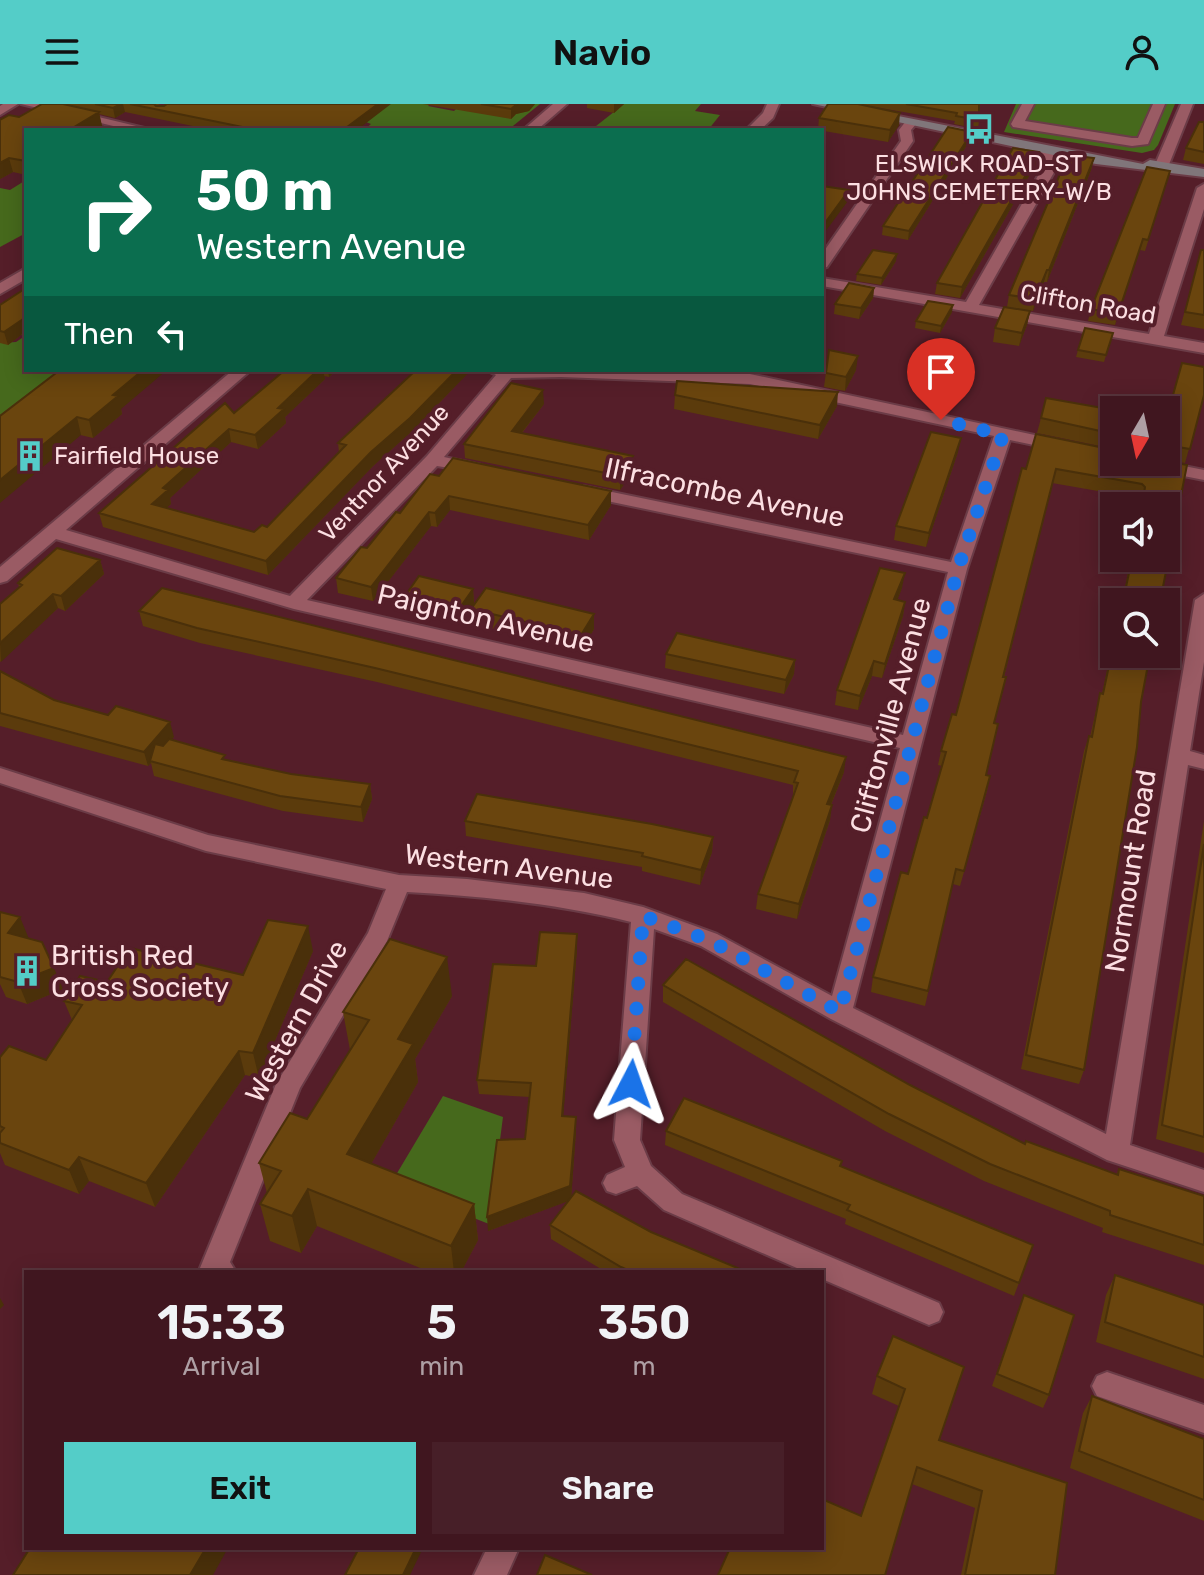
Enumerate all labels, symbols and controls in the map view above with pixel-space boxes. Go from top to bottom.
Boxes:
icon: menu [40,30,84,74]
icon: person [1120,30,1164,74]
text: Navio [553,31,651,74]
bus stop icon: ELSWICK ROAD-ST JOHNS CEMETERY-W/B [962,112,996,146]
place label: ELSWICK ROAD-ST JOHNS CEMETERY-W/B [846,150,1112,206]
text: 50 m [196,158,333,224]
icon: right [64,160,168,264]
text: Western Avenue [196,225,466,268]
street label: Clifton Road [1018,278,1158,330]
icon: left [150,312,194,356]
text: Then [64,316,134,352]
pin [907,338,975,420]
icon: arrive [919,350,963,394]
north arrow [1100,396,1180,476]
map controls [1100,396,1180,668]
street label: Ventnor Avenue [313,398,455,548]
building icon: Fairfield House [13,439,47,473]
place label: Fairfield House [54,442,219,470]
street label: Ilfracombe Avenue [602,451,848,534]
button: sound [1100,492,1180,572]
street label: Paignton Avenue [374,577,598,659]
button: search [1100,588,1180,668]
street label: Cliftonville Avenue [843,594,938,836]
street label: Normount Road [1098,767,1163,975]
street label: Western Avenue [403,837,615,896]
street label: Western Drive [238,934,355,1108]
place label: British Red Cross Society [51,939,229,1004]
building icon: British Red Cross Society [10,954,44,988]
position arrow [589,1042,673,1126]
text: 15:33 [157,1294,286,1351]
text: 5 [427,1294,457,1351]
text: 350 [597,1294,691,1351]
text: Arrival [183,1351,261,1382]
text: min [419,1351,464,1382]
text: m [633,1351,656,1382]
button: Exit [64,1442,416,1534]
button: Share [432,1442,784,1534]

